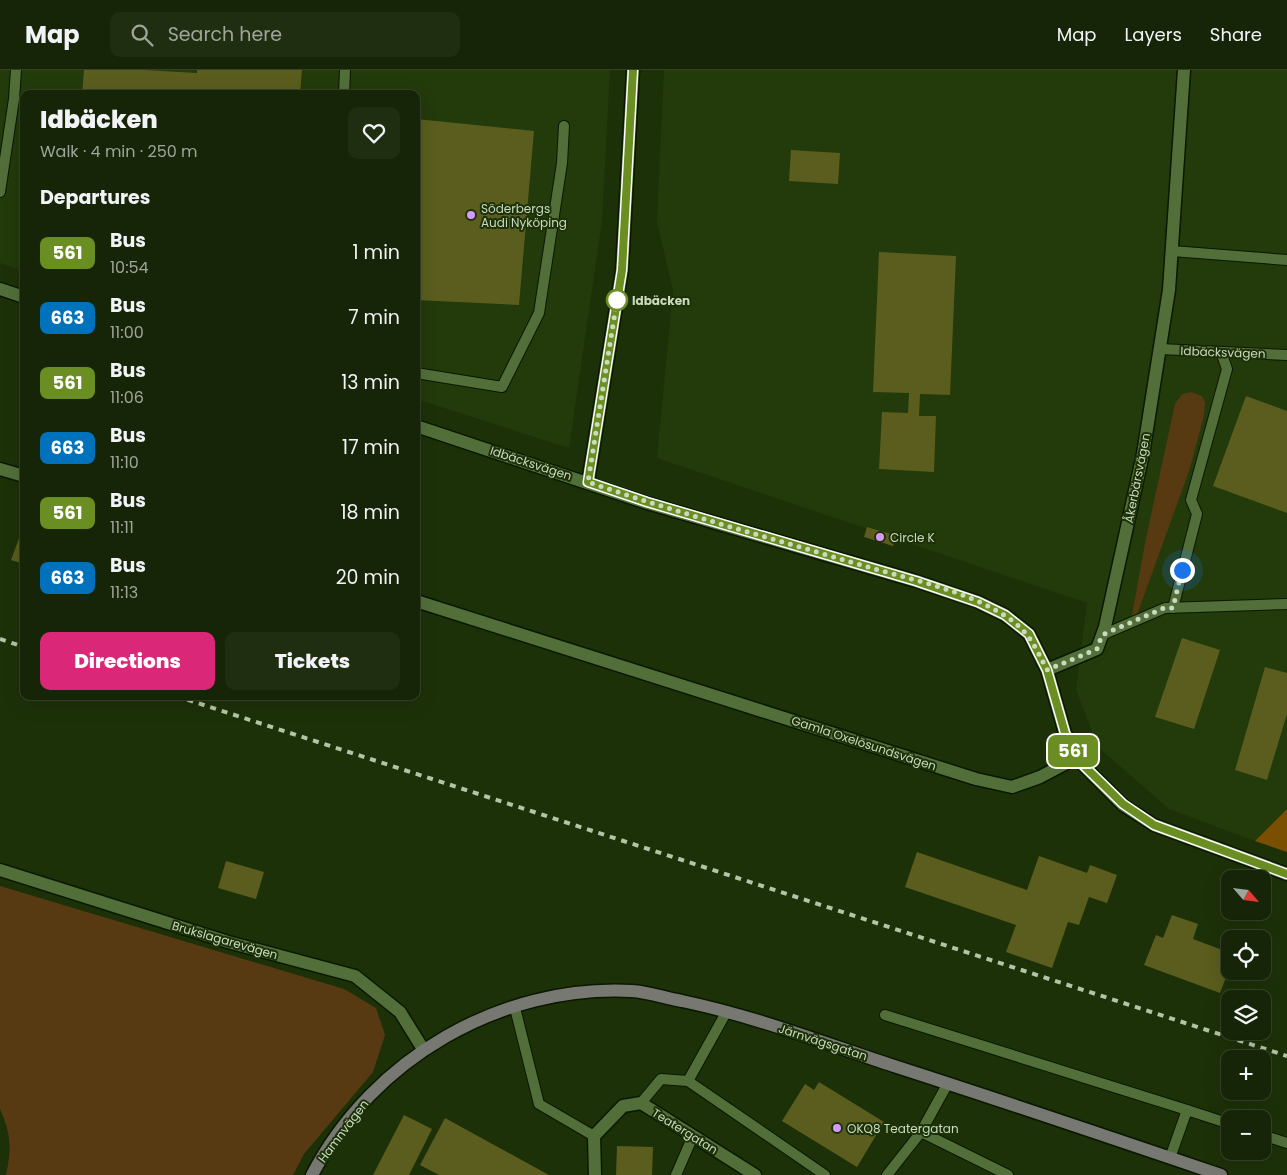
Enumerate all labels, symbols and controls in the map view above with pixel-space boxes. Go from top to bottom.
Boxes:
search box [110,12,460,57]
text: Map [25,18,80,51]
icon: search [128,21,156,49]
text: Search here [168,21,282,48]
text: Map [1057,22,1097,47]
text: Layers [1125,22,1182,47]
text: Share [1210,22,1262,47]
text: Idbäcken [40,103,158,136]
button: heart [348,107,400,159]
text: Walk · 4 min · 250 m [40,140,198,163]
text: Departures [40,184,150,211]
place label: Söderbergs Audi Nyköping [481,200,567,231]
marker: Söderbergs Audi Nyköping [465,209,477,221]
text: Bus [110,227,146,254]
text: 1 min [352,239,400,266]
text: 561 [53,240,82,265]
text: 10:54 [110,256,149,279]
marker: Idbäcken [606,289,628,311]
text: Bus [110,292,146,319]
place label: Idbäcken [632,292,690,309]
text: 7 min [348,304,400,331]
text: 663 [51,305,84,330]
text: 11:00 [110,321,144,344]
street label: Idbäcksvägen [1180,342,1266,362]
text: Bus [110,357,146,384]
text: 13 min [341,369,400,396]
text: 561 [53,370,82,395]
text: 11:06 [110,386,144,409]
text: Bus [110,422,146,449]
street label: Åkerbärsvägen [1120,432,1154,524]
text: 17 min [342,434,400,461]
text: 663 [51,435,84,460]
street label: Idbäcksvägen [488,442,574,484]
text: 11:10 [110,451,139,474]
text: Bus [110,487,146,514]
text: 18 min [340,499,400,526]
text: 561 [53,500,82,525]
text: 11:11 [110,516,134,539]
place label: Circle K [890,529,935,546]
marker: Circle K [874,531,886,543]
text: Bus [110,552,146,579]
your location [1170,558,1195,583]
text: 20 min [336,564,400,591]
text: 663 [51,565,84,590]
text: 11:13 [110,581,138,604]
button: Directions [40,632,215,690]
button: Tickets [225,632,400,690]
street label: Gamla Oxelösundsvägen [789,712,939,774]
line badge: 561 [1044,735,1102,767]
text: 561 [1058,738,1088,763]
north arrow [1221,870,1271,920]
map controls [1221,870,1271,1160]
street label: Brukslagarevägen [170,917,280,963]
button: locate [1221,930,1271,980]
button: layers [1221,990,1271,1040]
street label: Järnvägsgatan [777,1020,869,1064]
button: + [1221,1050,1271,1100]
street label: Hamnvägen [314,1096,372,1166]
street label: Teatergatan [649,1104,721,1158]
button: − [1221,1110,1271,1160]
place label: OKQ8 Teatergatan [847,1120,959,1137]
marker: OKQ8 Teatergatan [831,1122,843,1134]

